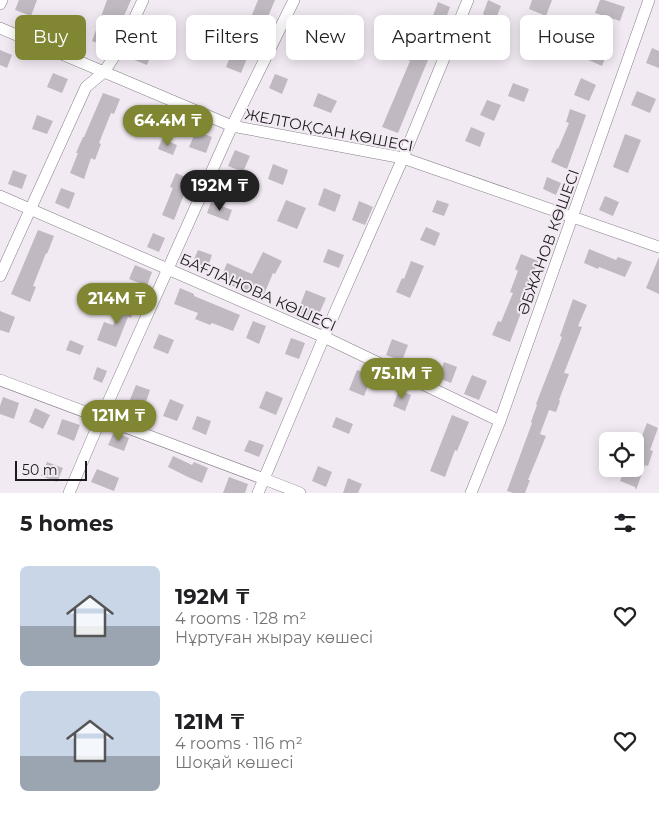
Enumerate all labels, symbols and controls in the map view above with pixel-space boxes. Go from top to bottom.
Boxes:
chip: Buy [15,15,86,60]
chip: Rent [96,15,176,60]
chip: Filters [186,15,276,60]
chip: New [286,15,364,60]
chip: Apartment [374,15,510,60]
chip: House [520,15,613,60]
pin: 64.4M ₸ [122,104,214,147]
street label: ЖЕЛТОҚСАН КӨШЕСІ [243,104,415,156]
text: 64.4M ₸ [134,111,202,130]
street label: ӘБЖАНОВ КӨШЕСІ [513,167,583,317]
pin: 192M ₸ [179,170,261,212]
text: 192M ₸ [191,176,249,195]
street label: БАҒЛАНОВА КӨШЕСІ [177,249,339,335]
pin: 214M ₸ [76,282,158,325]
text: 214M ₸ [88,289,146,308]
pin: 75.1M ₸ [356,358,448,400]
text: 75.1M ₸ [372,364,432,383]
pin: 121M ₸ [78,400,160,442]
text: 121M ₸ [92,406,146,425]
map controls [599,432,644,477]
button: locate [599,432,644,477]
scale bar [15,458,88,481]
text: 50 m [22,461,58,479]
icon: filters [611,509,639,537]
text: 5 homes [20,511,113,536]
text: 192M ₸ [175,584,250,609]
icon: home [60,586,120,646]
icon: heart [611,602,639,630]
text: 4 rooms · 128 m² [175,609,306,628]
text: Нұртуған жырау көшесі [175,628,373,647]
text: 121M ₸ [175,709,245,734]
icon: home [60,711,120,771]
icon: heart [611,727,639,755]
text: 4 rooms · 116 m² [175,734,303,753]
text: Шоқай көшесі [175,753,294,772]

